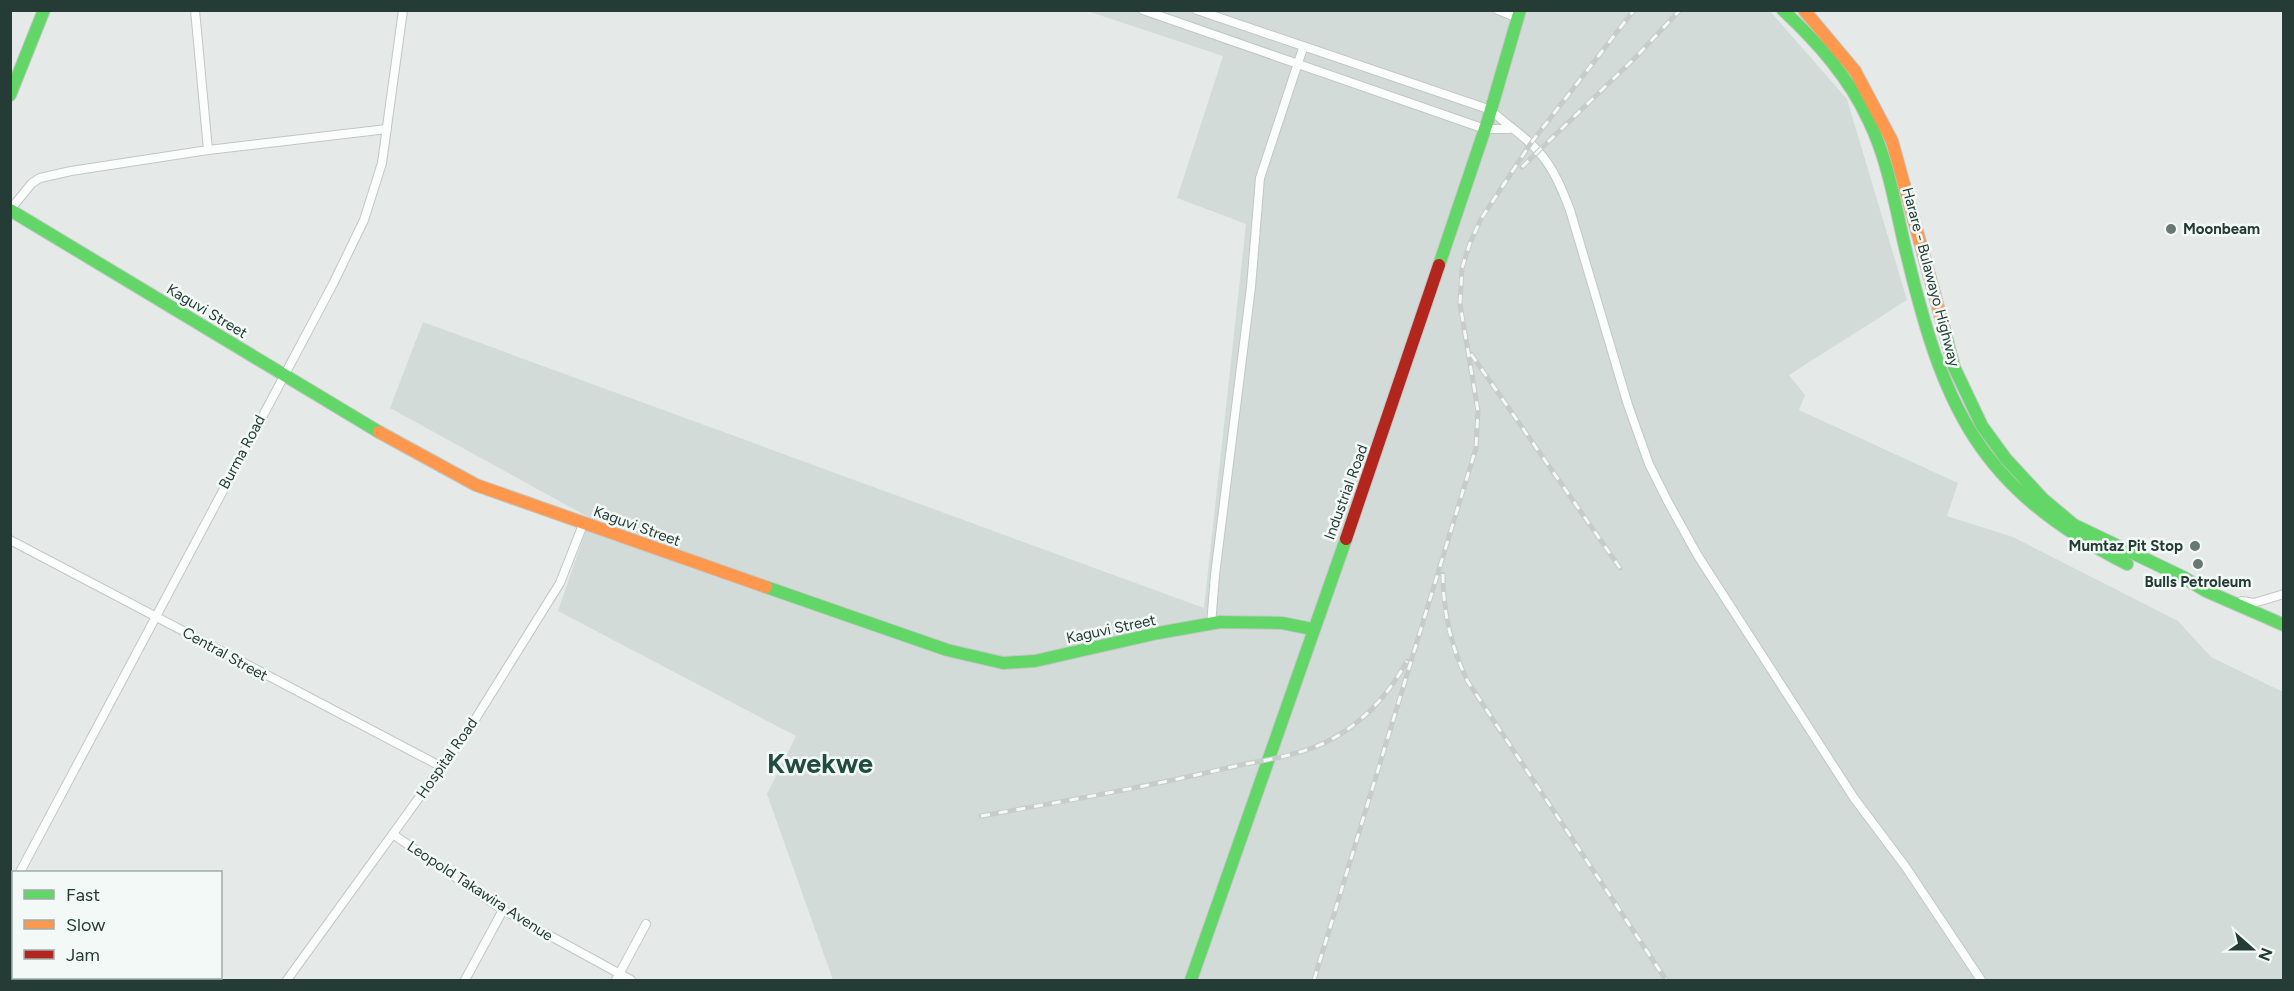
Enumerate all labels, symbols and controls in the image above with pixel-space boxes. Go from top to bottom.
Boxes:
street label: Harare - Bulawayo Highway [1898,185,1964,369]
place label: Moonbeam [2183,220,2260,238]
marker: Moonbeam [2164,222,2178,236]
street label: Kaguvi Street [163,280,251,342]
street label: Burma Road [215,412,269,492]
street label: Industrial Road [1320,442,1372,542]
street label: Kaguvi Street [591,502,683,550]
place label: Mumtaz Pit Stop [2069,537,2183,555]
marker: Mumtaz Pit Stop [2188,539,2202,553]
marker: Bulls Petroleum [2191,557,2205,571]
place label: Bulls Petroleum [2145,573,2251,591]
street label: Kaguvi Street [1065,611,1158,647]
street label: Central Street [179,623,271,685]
street label: Hospital Road [413,714,481,802]
district label: Kwekwe [767,747,873,780]
street label: Leopold Takawira Avenue [404,837,556,945]
legend [12,871,222,979]
text: Fast [66,884,100,906]
text: Slow [66,914,105,936]
north arrow [2222,919,2282,979]
text: Jam [66,944,100,966]
text: N [2254,945,2277,963]

